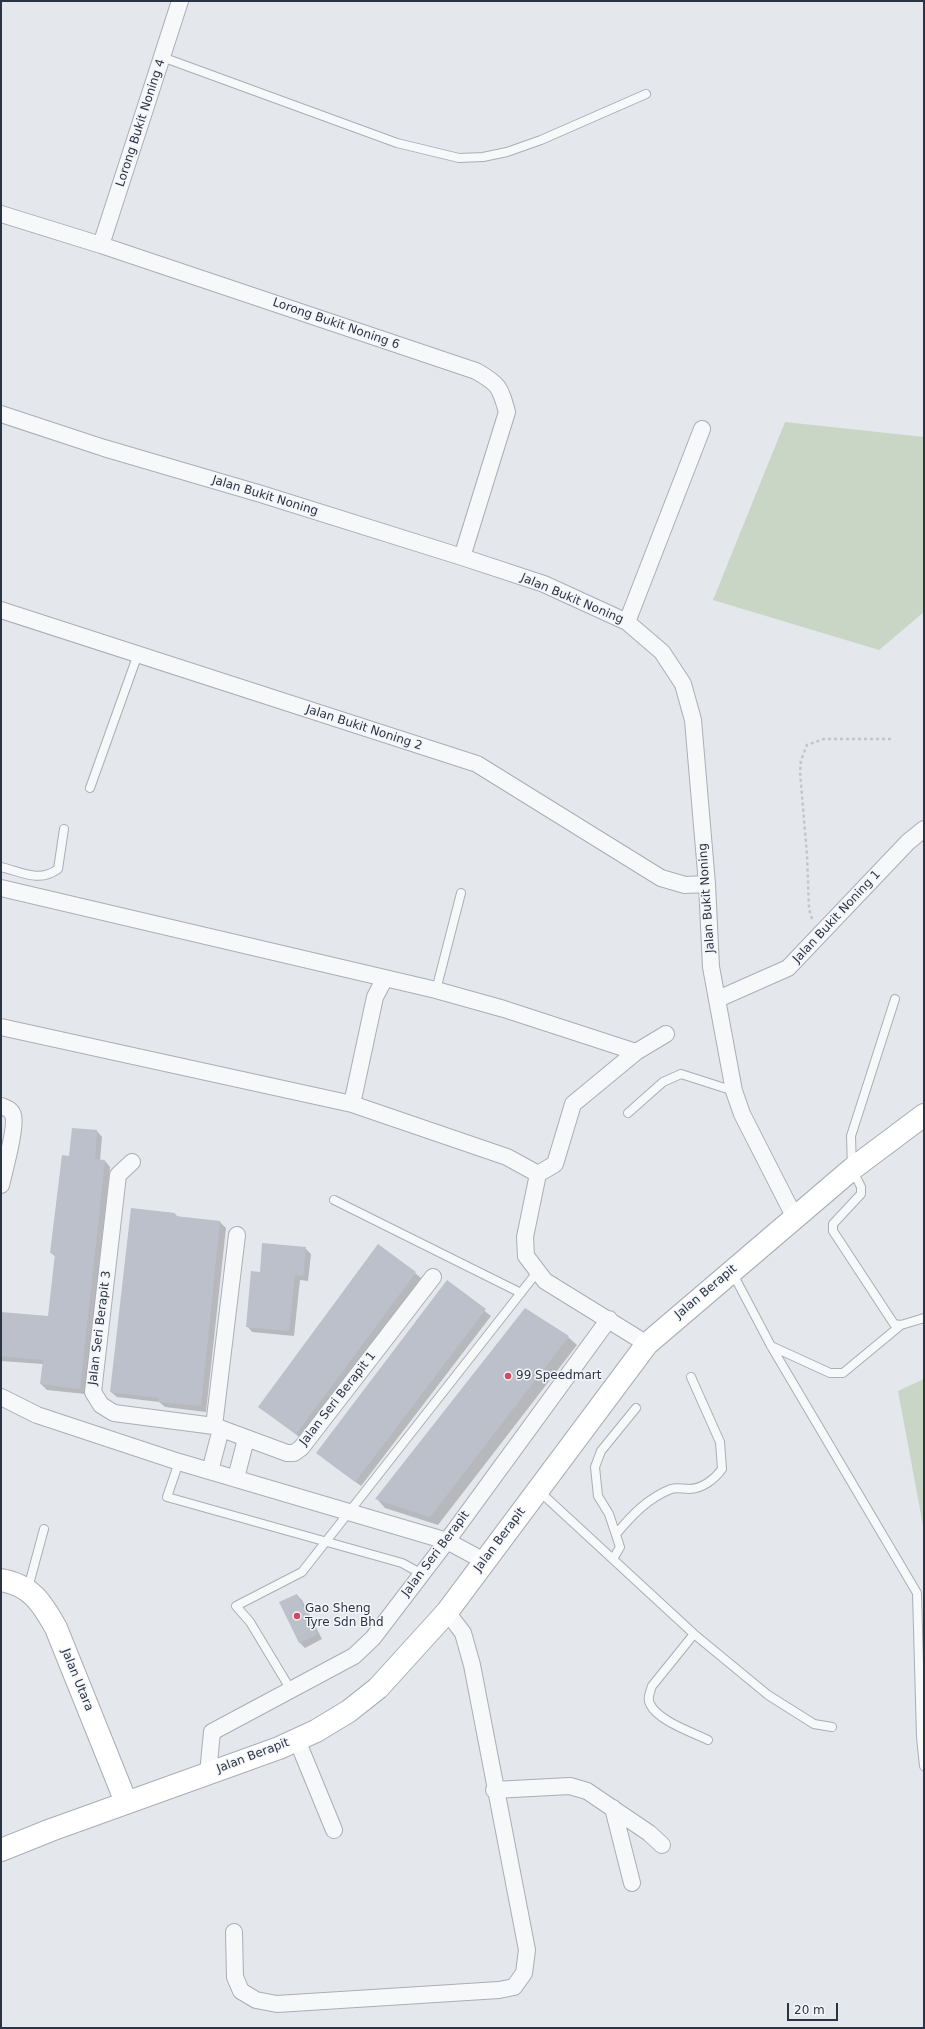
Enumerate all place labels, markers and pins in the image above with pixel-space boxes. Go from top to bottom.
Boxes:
place label: 99 Speedmart [516,1369,601,1383]
marker: 99 Speedmart [503,1371,513,1381]
place label: Gao Sheng Tyre Sdn Bhd [305,1602,384,1630]
marker: Gao Sheng Tyre Sdn Bhd [292,1611,302,1621]

